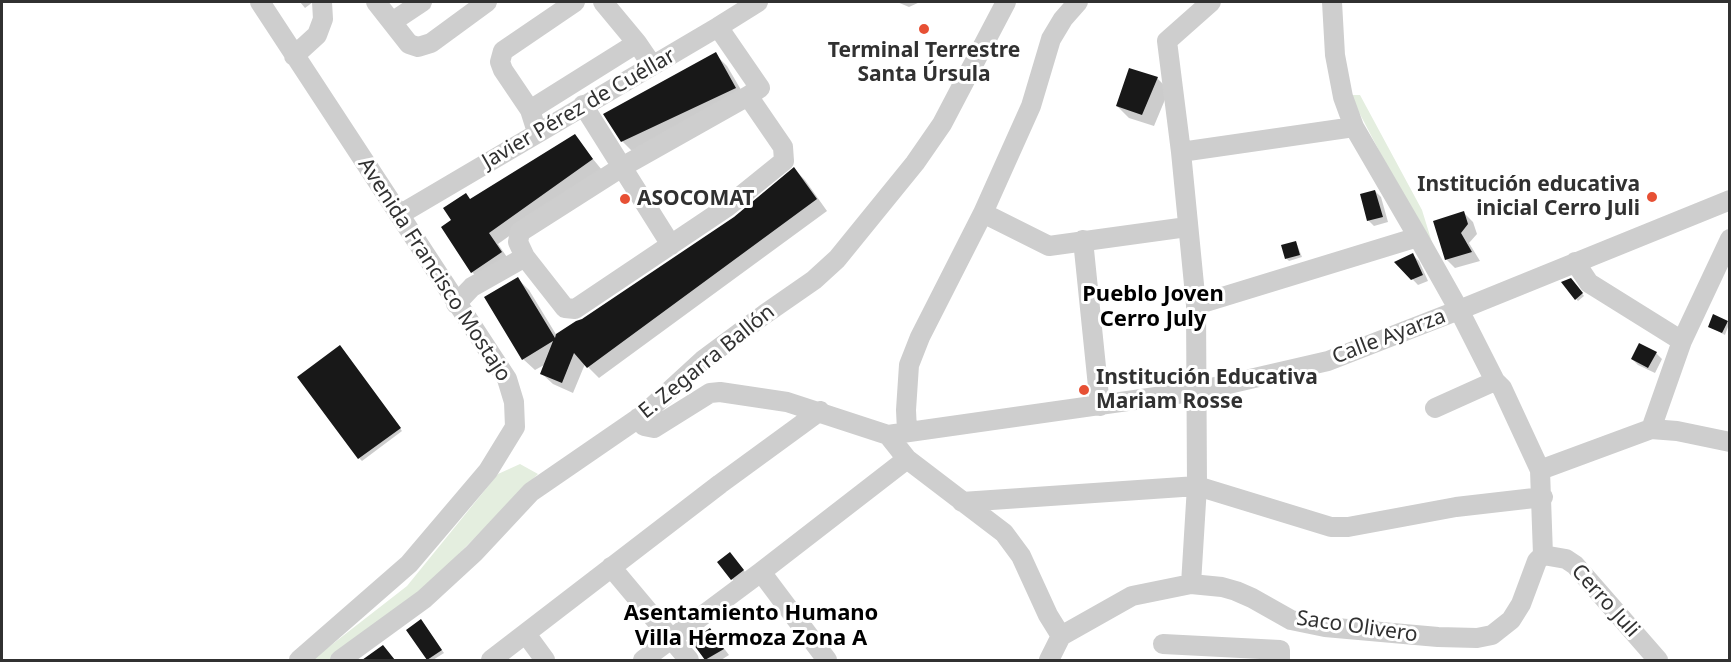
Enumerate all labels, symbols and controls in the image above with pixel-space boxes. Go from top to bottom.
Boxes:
marker: Terminal Terrestre Santa Úrsula [917,22,931,36]
place label: Terminal Terrestre Santa Úrsula [828,38,1020,88]
street label: Javier Pérez de Cuéllar [478,43,680,175]
street label: Avenida Francisco Mostajo [352,153,516,387]
place label: Institución educativa inicial Cerro Juli [1417,172,1640,222]
place label: ASOCOMAT [637,186,754,212]
marker: Institución educativa inicial Cerro Juli [1645,190,1659,204]
marker: ASOCOMAT [618,192,632,206]
district label: Pueblo Joven Cerro July [1082,282,1224,334]
street label: E. Zegarra Ballón [634,300,780,424]
street label: Calle Ayarza [1329,304,1449,370]
place label: Institución Educativa Mariam Rosse [1096,365,1318,415]
marker: Institución Educativa Mariam Rosse [1077,383,1091,397]
street label: Cerro Juli [1566,559,1644,643]
district label: Asentamiento Humano Villa Hermoza Zona A [624,601,878,652]
street label: Saco Olivero [1295,606,1419,648]

